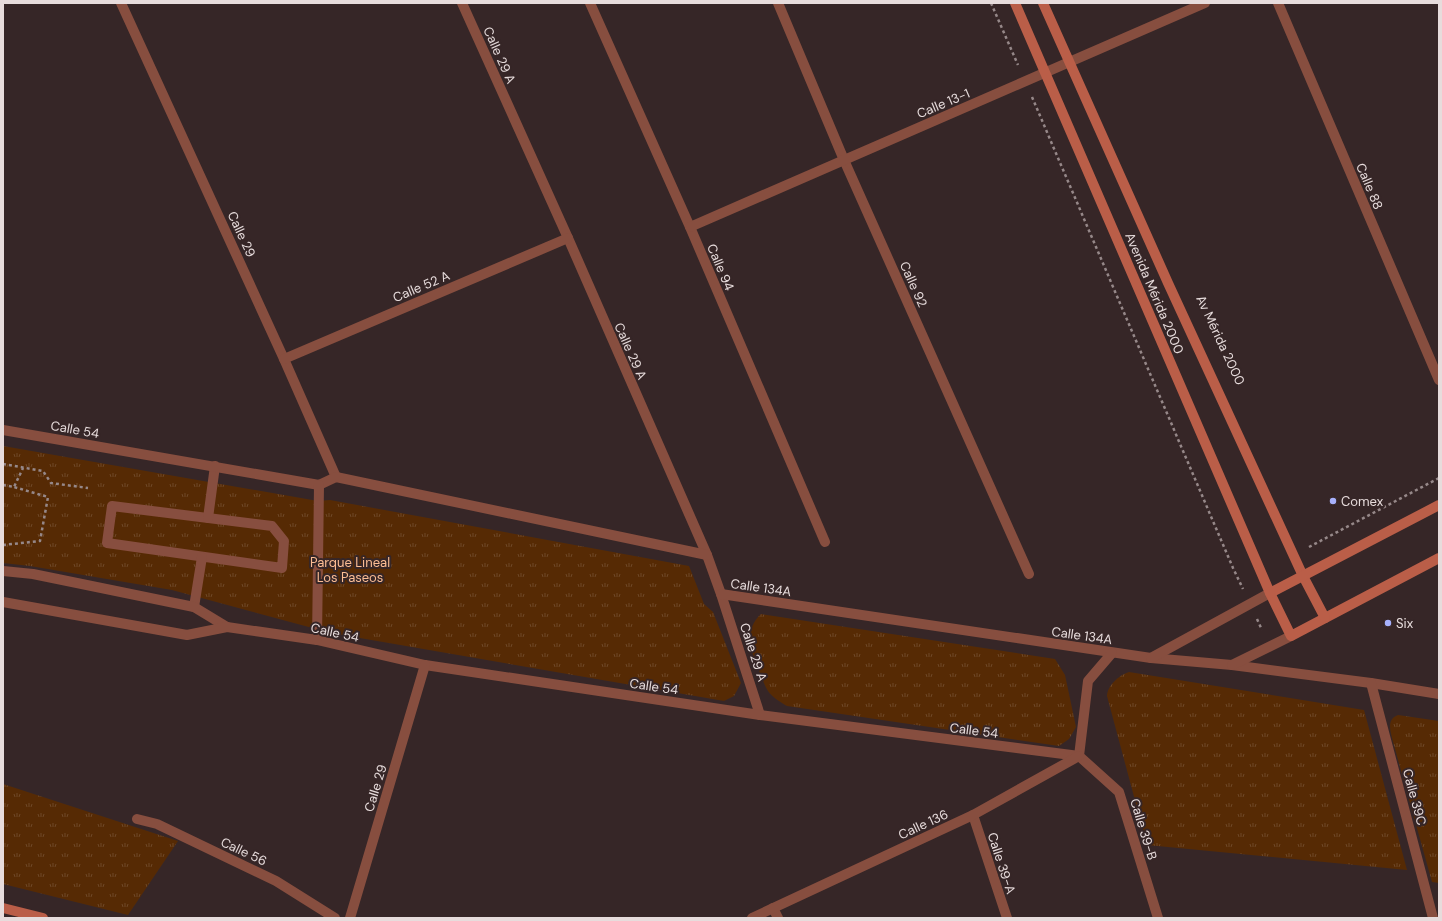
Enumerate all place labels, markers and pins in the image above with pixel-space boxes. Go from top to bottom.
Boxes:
place label: Comex [1341,493,1384,510]
marker: Comex [1328,496,1338,506]
place label: Six [1396,615,1414,632]
marker: Six [1383,618,1393,628]

